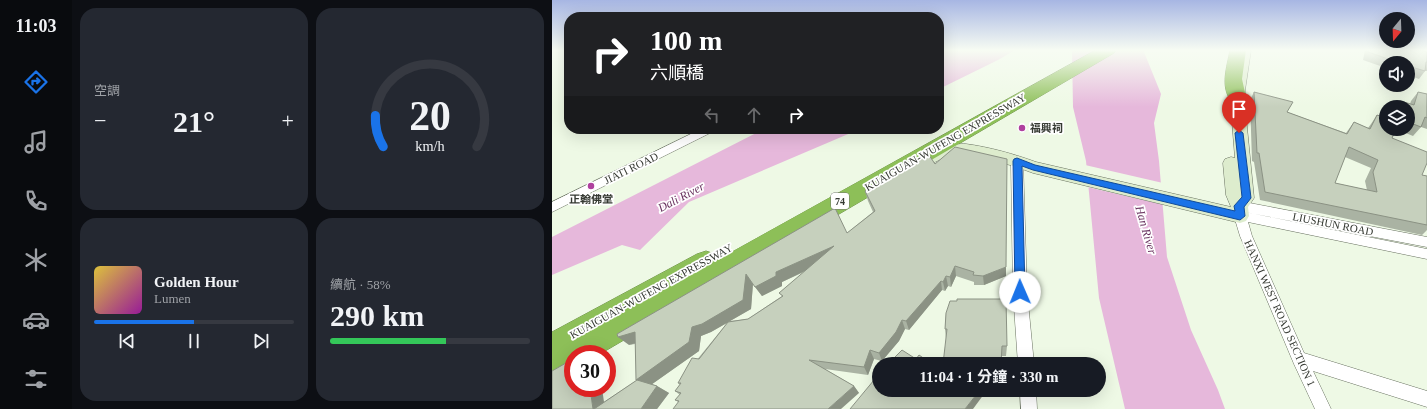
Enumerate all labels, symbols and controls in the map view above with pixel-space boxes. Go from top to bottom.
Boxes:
north arrow [1379,12,1415,48]
map controls [1379,12,1415,136]
text: 11:03 [15,16,57,36]
text: 100 m [650,25,722,56]
icon: right [584,28,636,80]
button: sound [1379,56,1415,92]
text: 六順橋 [650,63,704,83]
icon: directions [22,68,50,96]
text: 空調 [94,83,120,98]
street label: KUAIGUAN-WUFENG EXPRESSWAY [862,91,1028,193]
pin [1222,92,1256,133]
text: 20 [409,93,451,139]
icon: arrive [1228,98,1250,120]
button: layers [1379,100,1415,136]
icon: left [701,104,723,126]
icon: ahead [743,104,765,126]
icon: right [785,104,807,126]
text: 21° [173,105,215,138]
text: − [94,108,106,133]
text: + [282,108,294,133]
place label: 福興祠 [1030,122,1063,134]
marker: 福興祠 [1017,123,1027,133]
icon: music [22,128,50,156]
text: km/h [415,137,445,153]
street label: JIATI ROAD [602,150,660,186]
water label: Dali River [655,179,707,215]
marker: 正翰佛堂 [586,181,596,191]
icon: phone [22,187,50,215]
place label: 正翰佛堂 [569,193,613,205]
road number: 74 [831,193,849,209]
water label: Han River [1132,203,1160,256]
street label: LIUSHUN ROAD [1292,210,1375,238]
street label: HANXI WEST ROAD SECTION 1 [1242,238,1318,388]
street label: KUAIGUAN-WUFENG EXPRESSWAY [568,241,734,341]
icon: climate [22,246,50,274]
position arrow [999,271,1041,313]
text: Golden Hour [154,274,239,290]
text: 續航 · 58% [330,277,391,292]
text: Lumen [154,291,191,306]
text: 290 km [330,299,424,332]
icon: car [22,306,50,334]
icon: previous [116,330,138,352]
icon: pause [183,330,205,352]
icon: next [250,330,272,352]
speed limit sign: 30 [564,345,616,397]
icon: filters [22,365,50,393]
text: 11:04 · 1 分鐘 · 330 m [919,369,1059,385]

